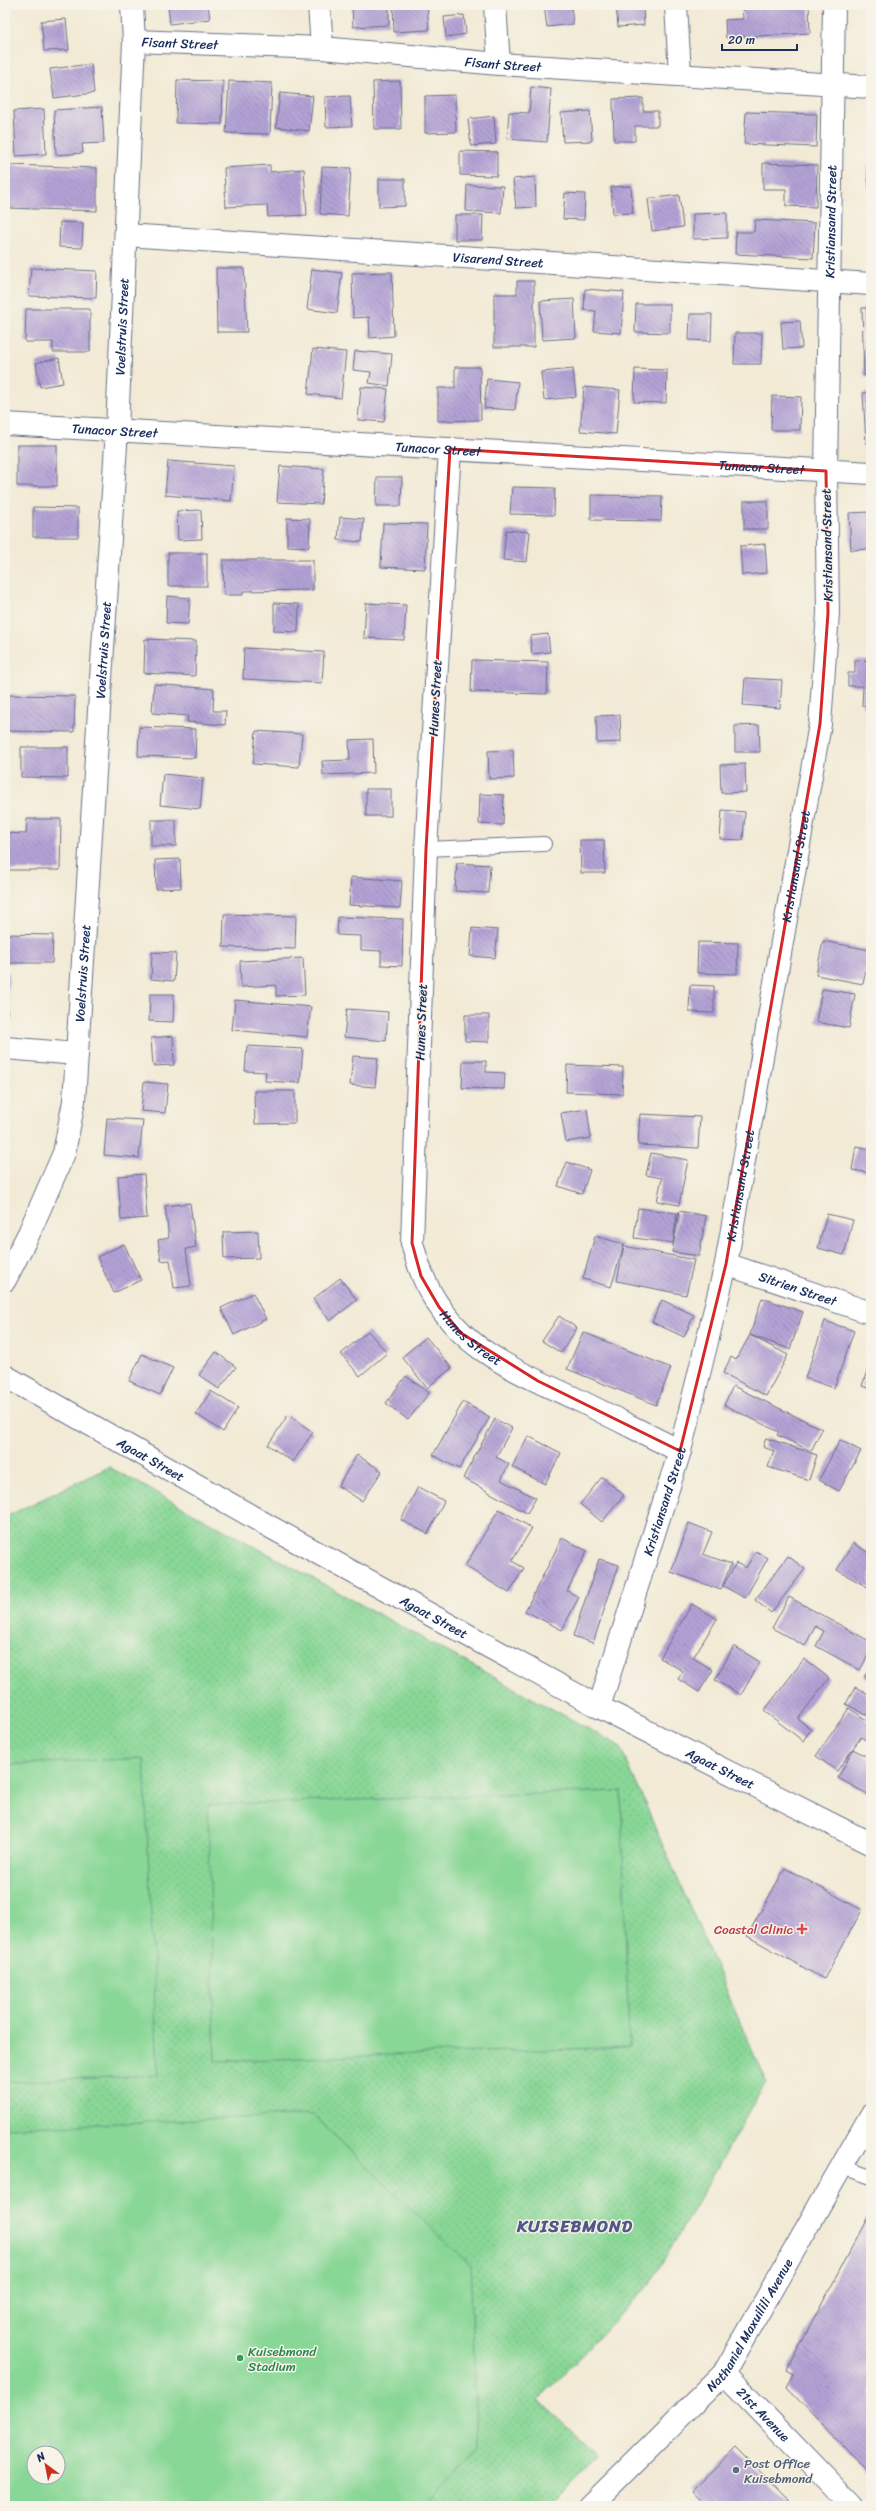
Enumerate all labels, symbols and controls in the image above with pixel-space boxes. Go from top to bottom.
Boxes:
scale bar [722,26,797,52]
text: 20 m [728,29,755,51]
street label: Fisant Street [141,30,219,56]
street label: Fisant Street [464,49,543,78]
street label: Kristiansand Street [818,164,843,278]
street label: Visarend Street [452,245,545,274]
street label: Voelstruis Street [108,277,135,376]
street label: Tunacor Street [71,416,159,444]
street label: Tunacor Street [395,435,483,462]
street label: Tunacor Street [718,453,806,481]
street label: Kristiansand Street [815,488,839,602]
street label: Voelstruis Street [88,600,117,699]
street label: Hunes Street [422,659,449,737]
street label: Kristiansand Street [774,808,816,924]
street label: Voelstruis Street [68,924,97,1023]
street label: Hunes Street [408,983,434,1061]
street label: Kristiansand Street [719,1127,761,1243]
street label: Sitrien Street [756,1264,841,1312]
street label: Hunes Street [434,1304,507,1372]
street label: Agaat Street [112,1430,189,1488]
street label: Kristiansand Street [636,1444,692,1559]
street label: Agaat Street [395,1588,473,1645]
street label: Agaat Street [681,1741,759,1795]
place label: Coastal Clinic [714,1918,793,1941]
marker: Coastal Clinic [796,1923,808,1935]
district label: KUISEBMOND [516,2211,633,2241]
street label: Nathaniel Maxuilili Avenue [700,2254,799,2397]
place label: Kuisebmond Stadium [248,2340,317,2378]
marker: Kuisebmond Stadium [235,2353,245,2363]
street label: 21st Avenue [731,2381,796,2447]
north arrow [26,2445,66,2485]
text: N [32,2447,50,2468]
place label: Post Office Kuisebmond [744,2452,813,2490]
marker: Post Office Kuisebmond [731,2465,741,2475]

